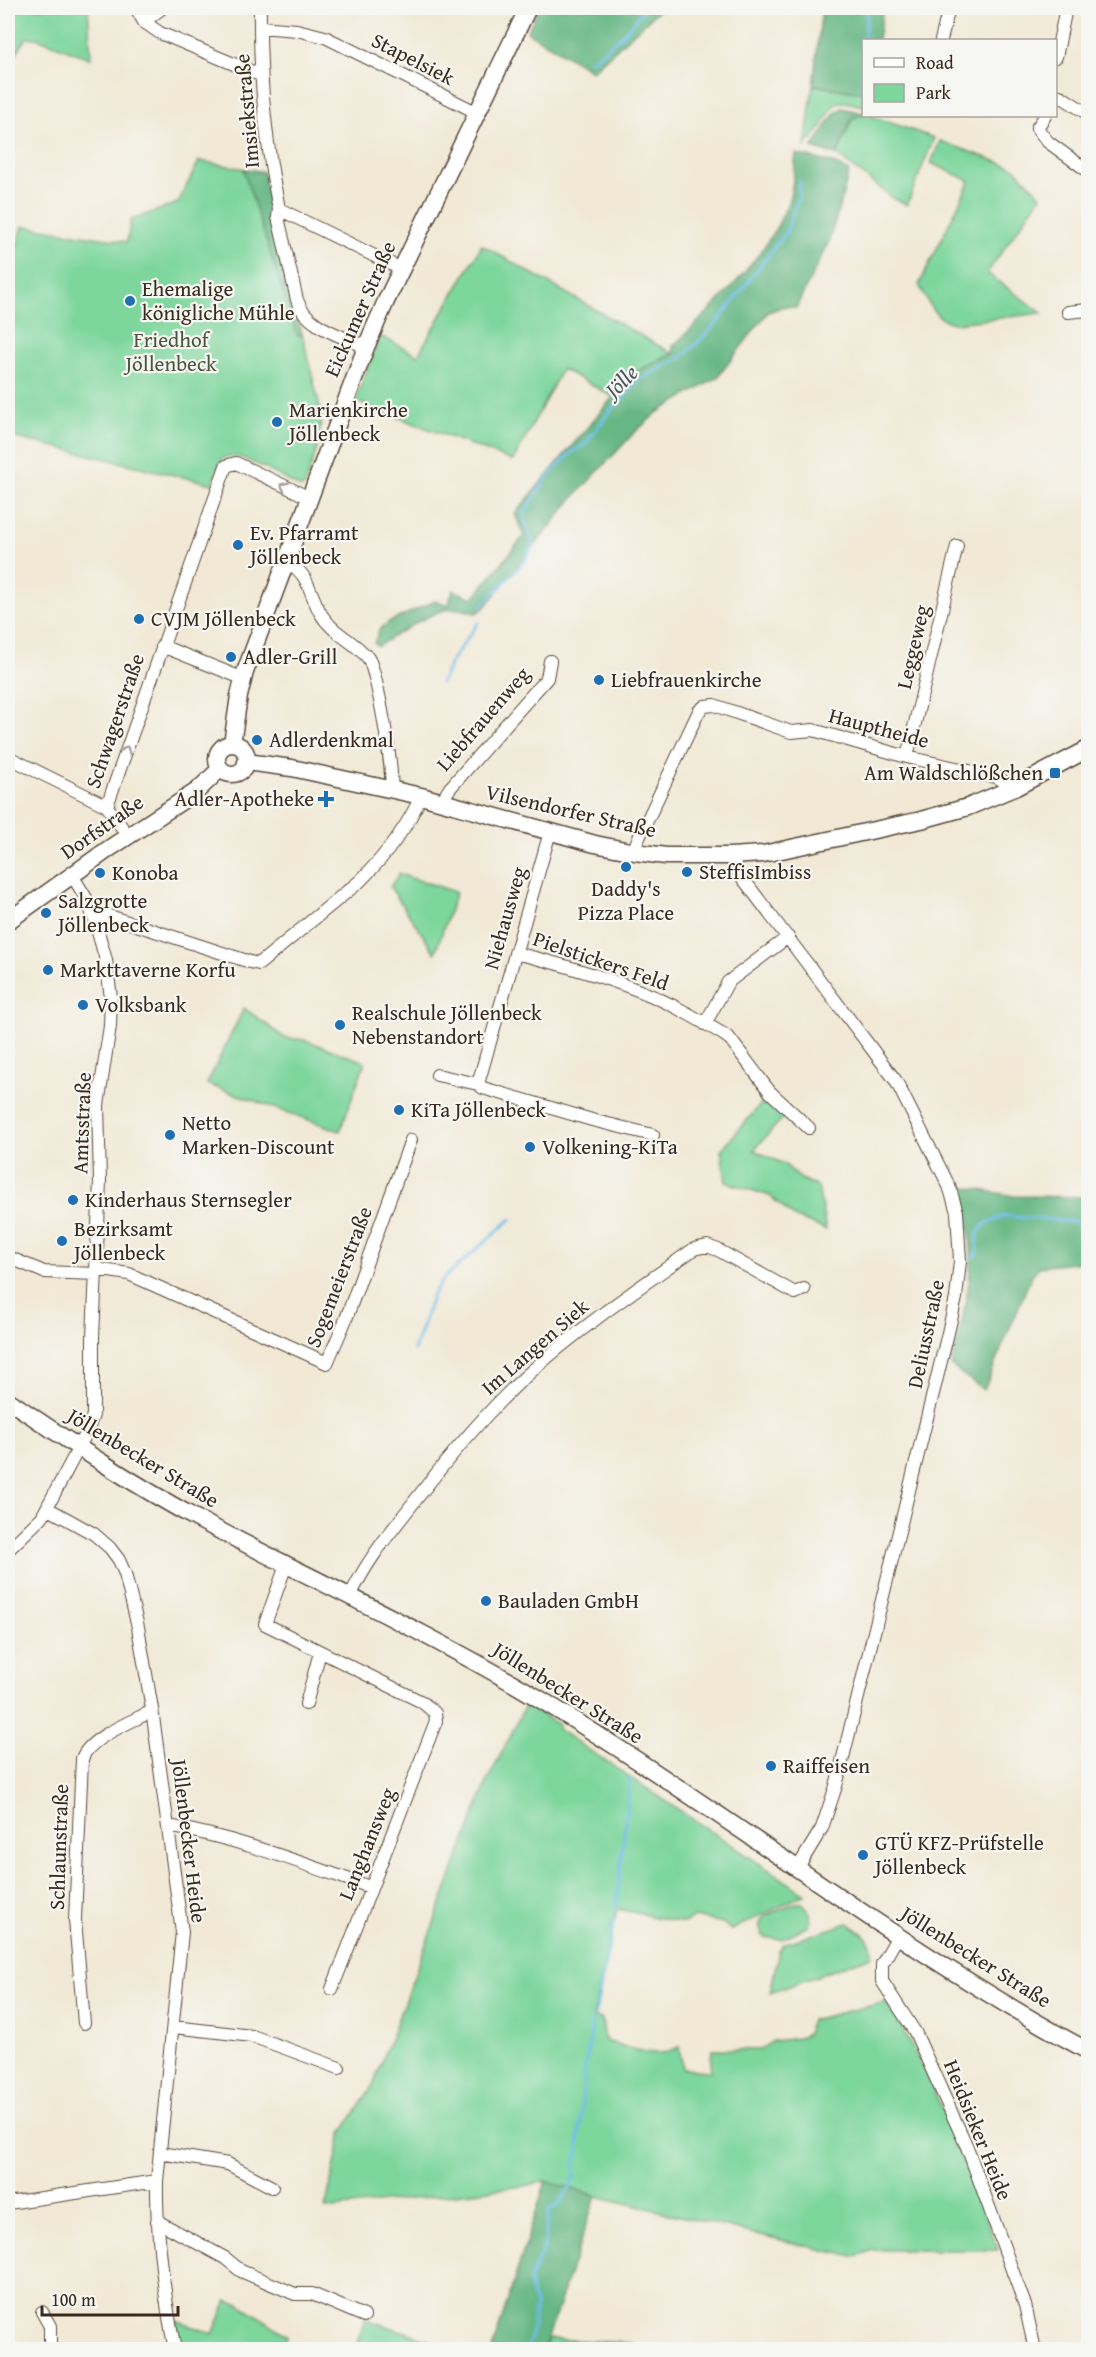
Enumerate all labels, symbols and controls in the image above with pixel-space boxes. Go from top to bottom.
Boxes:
street label: Stapelsiek [366,24,460,93]
legend [862,39,1057,117]
text: Road [916,49,954,76]
street label: Imsiekstraße [226,52,267,170]
text: Park [916,79,952,106]
street label: Eickumer Straße [316,236,403,382]
place label: Ehemalige königliche Mühle [142,273,295,328]
marker: Ehemalige königliche Mühle [123,294,137,308]
park label: Friedhof Jöllenbeck [122,324,217,379]
water label: Jölle [594,357,645,408]
place label: Marienkirche Jöllenbeck [286,394,408,449]
marker: Marienkirche Jöllenbeck [270,415,284,429]
one-way arrow [280,482,291,494]
place label: Ev. Pfarramt Jöllenbeck [247,517,359,572]
marker: Ev. Pfarramt Jöllenbeck [231,538,245,552]
street label: Leggeweg [888,601,937,692]
place label: CVJM Jöllenbeck [151,603,296,634]
marker: CVJM Jöllenbeck [132,612,146,626]
place label: Adler-Grill [243,641,337,672]
street label: Schwagerstraße [77,649,152,792]
marker: Adler-Grill [224,650,238,664]
street label: Liebfrauenweg [428,659,537,778]
place label: Liebfrauenkirche [611,664,762,695]
marker: Liebfrauenkirche [592,673,606,687]
street label: Hauptheide [826,699,933,756]
place label: Adlerdenkmal [269,724,394,755]
marker: Adlerdenkmal [250,733,264,747]
one-way arrow [119,745,131,756]
place label: Am Waldschlößchen [864,757,1043,788]
marker: Am Waldschlößchen [1048,766,1062,780]
street label: Vilsendorfer Straße [483,776,660,845]
place label: Adler-Apotheke [175,783,314,814]
street label: Dorfstraße [54,787,150,867]
marker: Adler-Apotheke [319,792,333,806]
place label: SteffisImbiss [699,856,811,887]
place label: Konoba [112,857,179,888]
marker: Daddy's Pizza Place [619,860,633,874]
street label: Niehausweg [475,862,534,973]
marker: SteffisImbiss [680,865,694,879]
marker: Konoba [93,866,107,880]
place label: Daddy's Pizza Place [578,873,674,928]
place label: Salzgrotte Jöllenbeck [55,885,149,940]
marker: Salzgrotte Jöllenbeck [39,906,53,920]
street label: Pielstickers Feld [529,923,674,999]
place label: Markttaverne Korfu [60,954,236,985]
marker: Markttaverne Korfu [41,963,55,977]
place label: Volksbank [95,989,187,1020]
place label: Realschule Jöllenbeck Nebenstandort [352,997,542,1052]
marker: Volksbank [76,998,90,1012]
marker: Realschule Jöllenbeck Nebenstandort [333,1018,347,1032]
street label: Amtsstraße [64,1071,99,1174]
place label: KiTa Jöllenbeck [411,1094,546,1125]
marker: KiTa Jöllenbeck [392,1103,406,1117]
place label: Netto Marken-Discount [182,1107,335,1162]
marker: Netto Marken-Discount [163,1128,177,1142]
place label: Volkening-KiTa [542,1131,678,1162]
marker: Volkening-KiTa [523,1140,537,1154]
place label: Kinderhaus Sternsegler [85,1184,292,1215]
marker: Kinderhaus Sternsegler [66,1193,80,1207]
street label: Sogemeierstraße [297,1202,380,1352]
place label: Bezirksamt Jöllenbeck [71,1213,174,1268]
marker: Bezirksamt Jöllenbeck [55,1234,69,1248]
street label: Deliusstraße [899,1277,952,1391]
street label: Im Langen Siek [474,1291,596,1402]
street label: Jöllenbecker Straße [59,1398,225,1515]
place label: Bauladen GmbH [498,1585,639,1616]
marker: Bauladen GmbH [479,1594,493,1608]
street label: Jöllenbecker Straße [485,1632,650,1751]
place label: Raiffeisen [783,1750,870,1781]
street label: Jöllenbecker Heide [164,1754,215,1925]
marker: Raiffeisen [764,1759,778,1773]
street label: Langhansweg [330,1782,403,1905]
street label: Schlaunstraße [41,1783,76,1911]
place label: GTÜ KFZ-Prüfstelle Jöllenbeck [872,1827,1044,1882]
marker: GTÜ KFZ-Prüfstelle Jöllenbeck [856,1848,870,1862]
street label: Jöllenbecker Straße [893,1896,1058,2015]
street label: Heidsieker Heide [936,2055,1021,2205]
scale bar [42,2279,178,2317]
text: 100 m [51,2286,96,2313]

